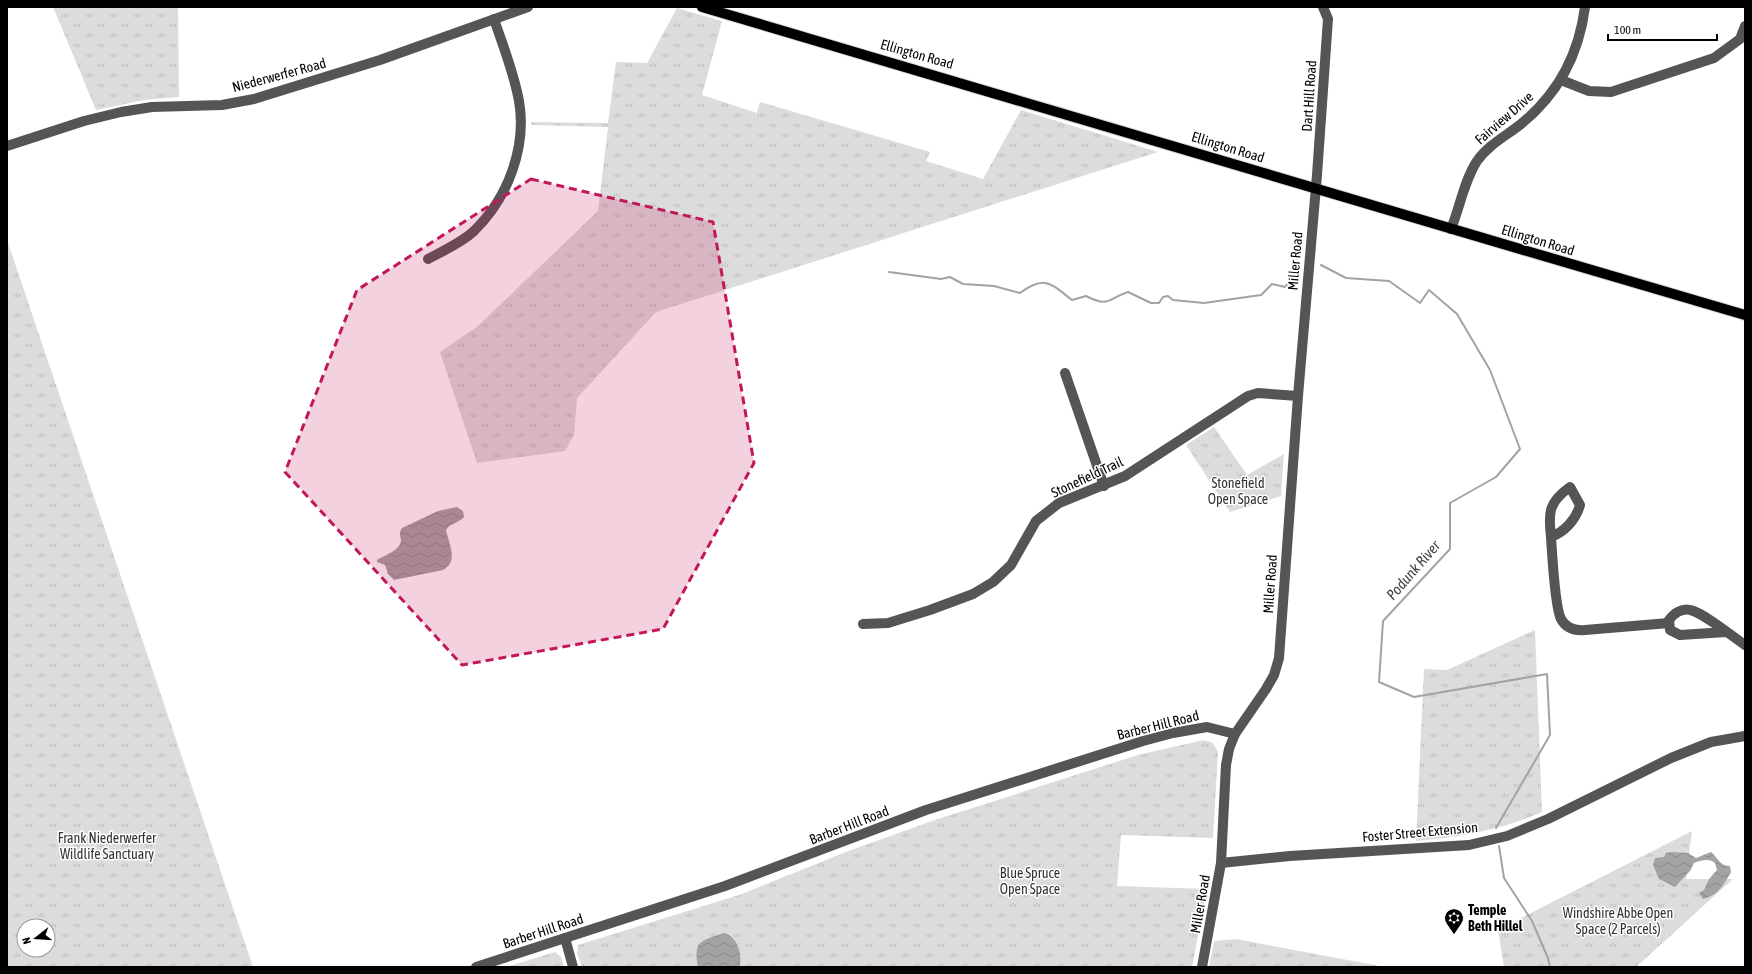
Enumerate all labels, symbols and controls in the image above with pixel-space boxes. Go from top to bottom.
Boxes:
scale bar [1608,16,1717,42]
text: 100 m [1614,23,1641,37]
street label: Ellington Road [879,36,955,72]
street label: Niederwerfer Road [230,55,328,95]
street label: Dart Hill Road [1299,60,1319,132]
street label: Fairview Drive [1472,88,1536,148]
street label: Ellington Road [1190,128,1266,166]
street label: Ellington Road [1500,221,1576,259]
street label: Miller Road [1284,231,1306,291]
street label: Stonefield Trail [1048,453,1126,501]
park label: Stonefield Open Space [1208,475,1268,507]
water label: Podunk River [1383,537,1444,603]
street label: Miller Road [1260,554,1280,614]
street label: Barber Hill Road [1115,707,1201,743]
street label: Barber Hill Road [807,803,891,847]
street label: Foster Street Extension [1362,819,1478,845]
park label: Frank Niederwerfer Wildlife Sanctuary [58,830,157,862]
park label: Blue Spruce Open Space [1000,865,1060,897]
street label: Miller Road [1187,874,1213,934]
place label: Temple Beth Hillel [1468,902,1523,934]
park label: Windshire Abbe Open Space (2 Parcels) [1563,905,1673,937]
synagogue icon: Temple Beth Hillel [1443,907,1465,935]
street label: Barber Hill Road [501,910,585,952]
north arrow [16,918,56,958]
text: N [20,936,33,946]

